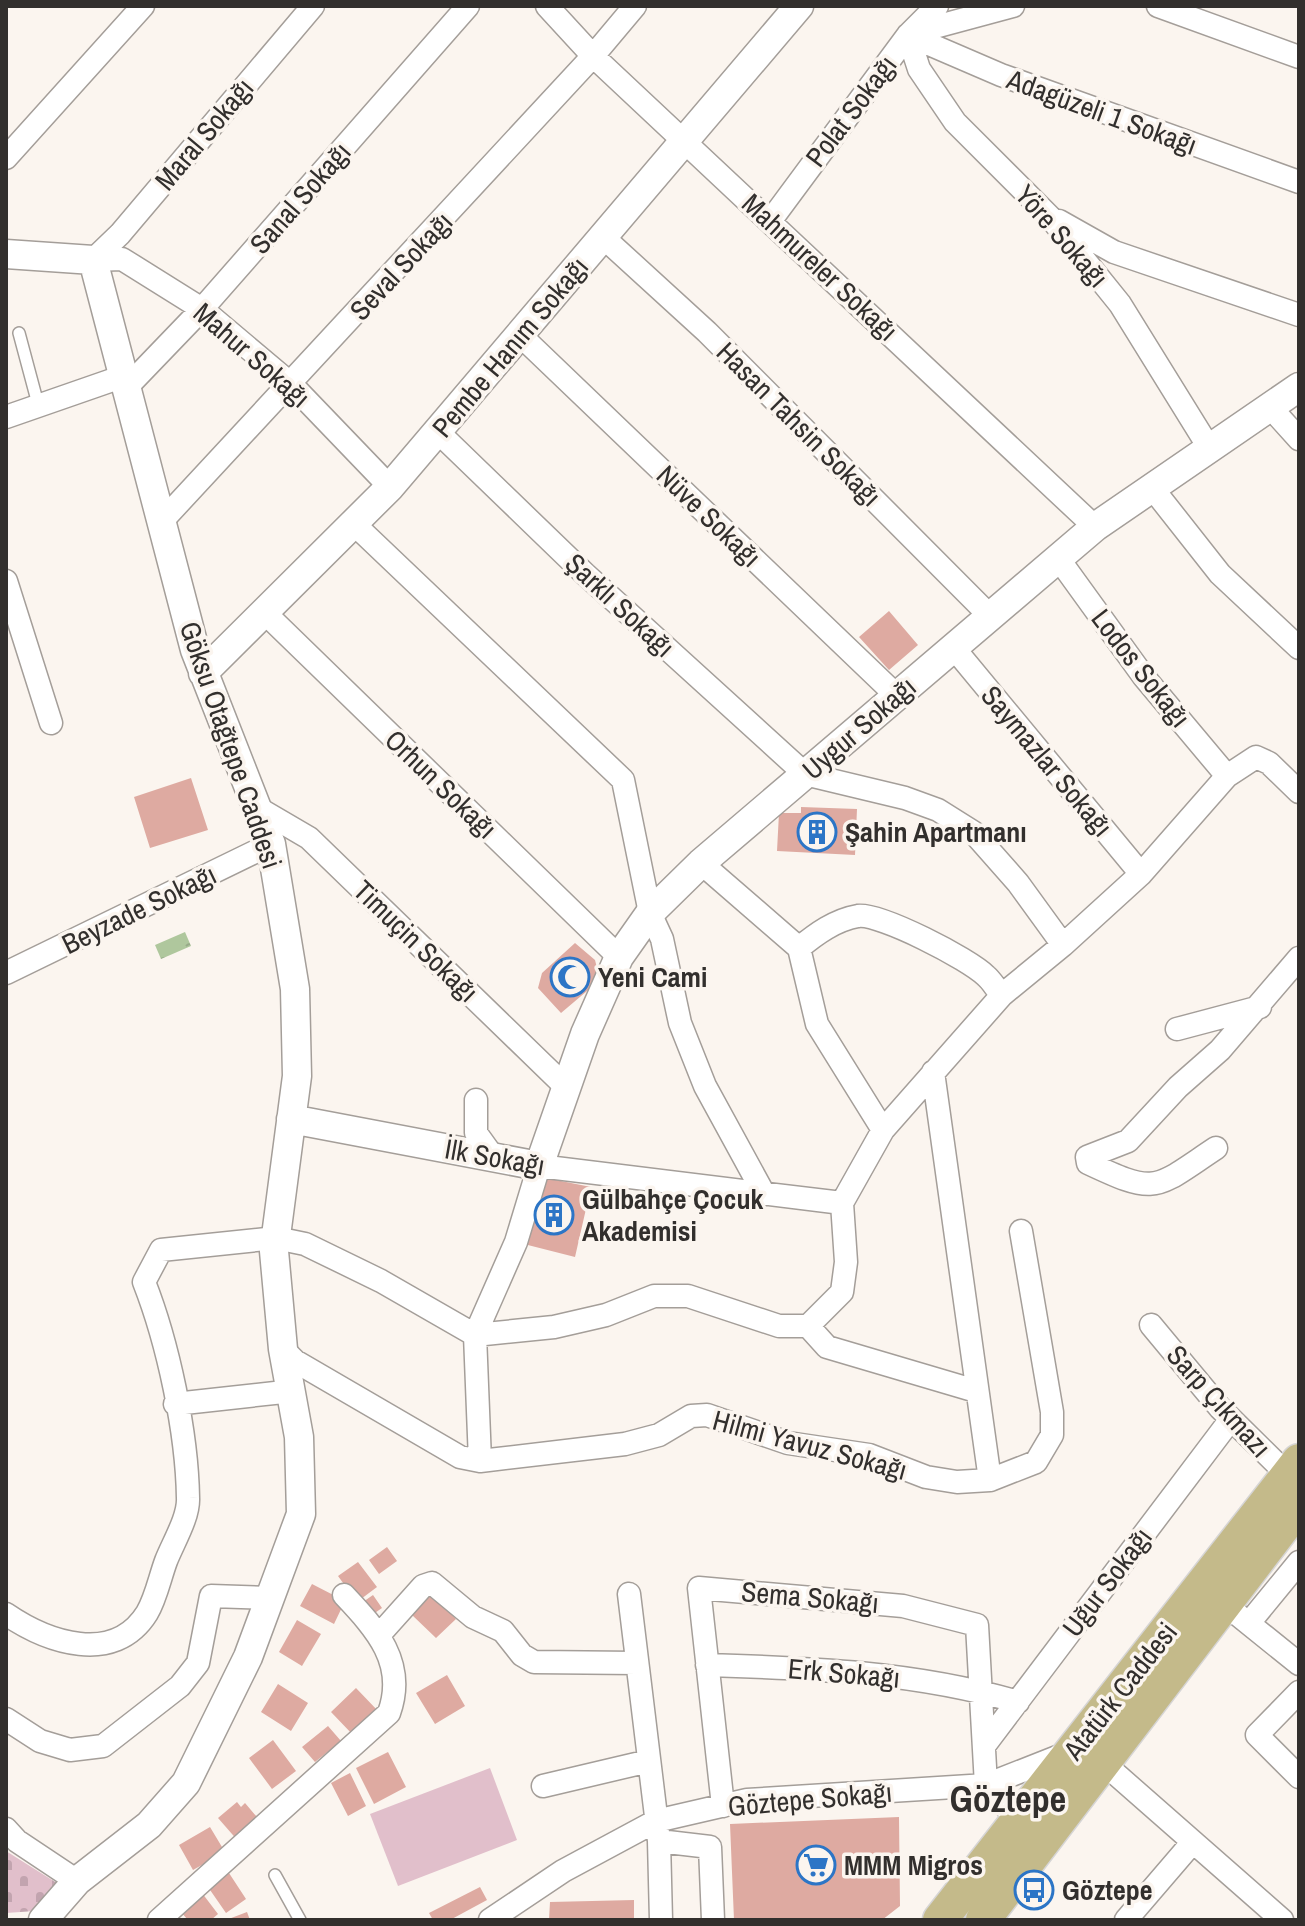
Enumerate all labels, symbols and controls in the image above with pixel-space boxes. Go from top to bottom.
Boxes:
street label: Polat Sokağı [797,48,905,174]
street label: Adagüzeli 1 Sokaḡı [1001,60,1202,164]
street label: Maral Sokağı [146,70,262,198]
street label: Sanal Sokağı [241,134,359,262]
street label: Yöre Sokağı [1007,177,1117,295]
street label: Mahmureler Sokağı [734,185,906,349]
street label: Seval Sokağı [341,204,461,328]
street label: Pembe Hanım Sokağı [423,249,597,445]
street label: Mahur Sokağı [186,294,318,416]
street label: Hasan Tahsin Sokağı [708,333,890,515]
street label: Nüve Sokağı [649,457,769,575]
street label: Şarklı Sokağı [557,545,683,665]
street label: Lodos Sokağı [1083,601,1199,735]
street label: Göksu Otağtepe Caddesi [171,616,291,874]
street label: Uygur Sokağı [794,668,924,788]
street label: Saymazlar Sokağı [973,677,1121,845]
street label: Orhun Sokağı [377,721,505,847]
building icon: Şahin Apartmanı [796,811,838,853]
place label: Şahin Apartmanı [845,813,1027,851]
street label: Beyzade Sokağı [56,855,222,963]
street label: Timuçin Sokağı [345,872,487,1010]
mosque icon: Yeni Cami [549,956,591,998]
place label: Yeni Cami [598,958,707,996]
street label: İlk Sokağı [442,1130,548,1184]
place label: Gülbahçe Çocuk Akademisi [582,1180,763,1250]
building icon: Gülbahçe Çocuk Akademisi [533,1194,575,1236]
street label: Sarp Çıkmazı [1158,1337,1280,1465]
street label: Hilmi Yavuz Sokağı [709,1401,911,1489]
street label: Uğur Sokağı [1053,1520,1161,1644]
street label: Sema Sokağı [740,1572,880,1622]
street label: Atatürk Caddesi [1054,1614,1186,1768]
street label: Erk Sokağı [786,1649,902,1697]
street label: Göztepe Sokağı [726,1773,894,1825]
district label: Göztepe [950,1775,1066,1823]
supermarket icon: MMM Migros [795,1844,837,1886]
place label: MMM Migros [844,1846,983,1884]
bus stop icon: Göztepe [1013,1869,1055,1911]
place label: Göztepe [1062,1871,1153,1909]

